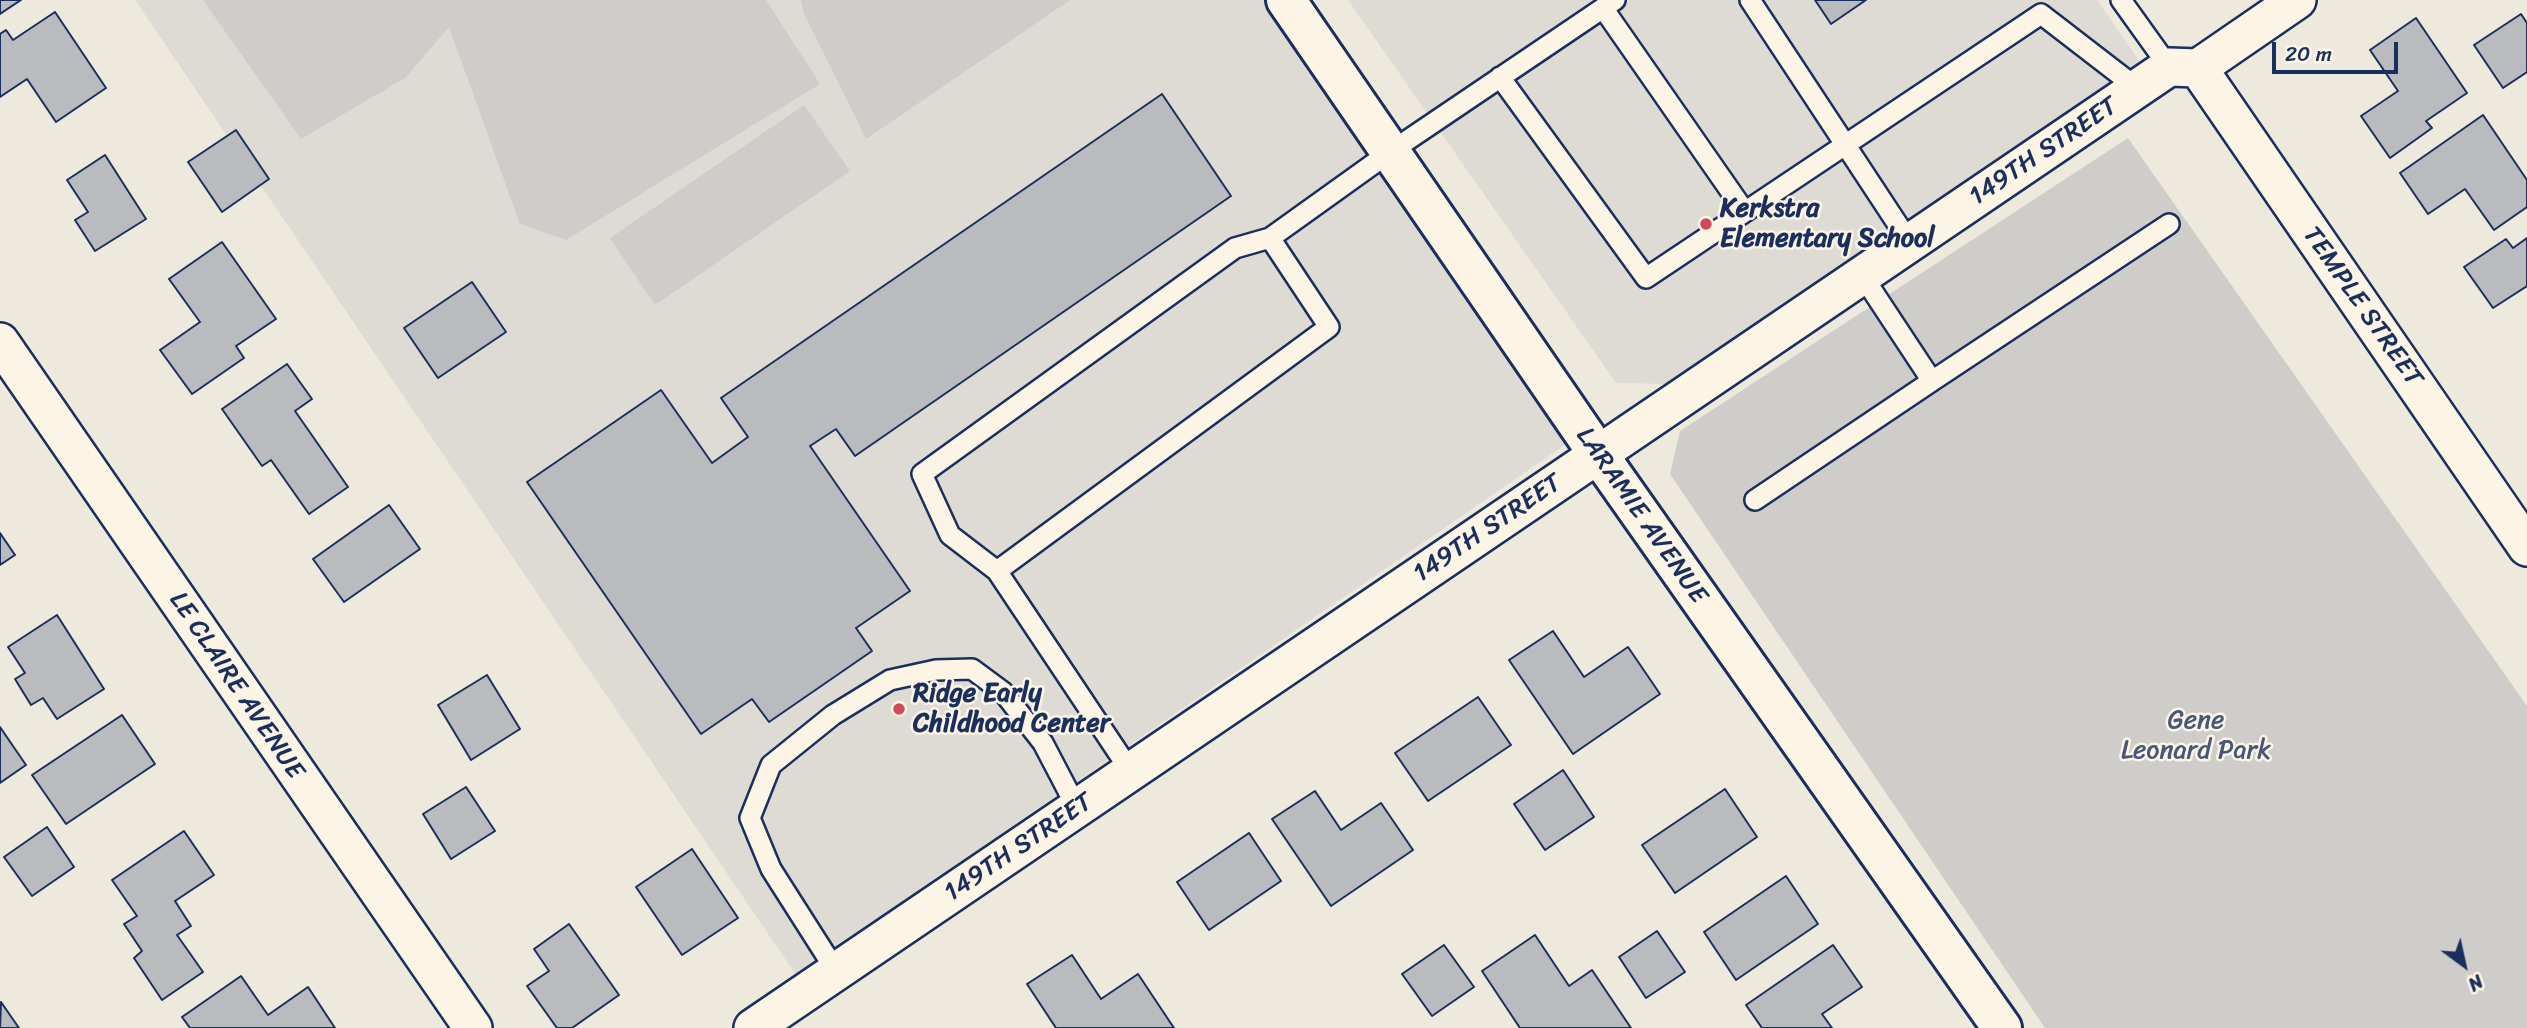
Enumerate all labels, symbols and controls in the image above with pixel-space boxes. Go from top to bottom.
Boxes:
scale bar [2275,28,2401,72]
text: 20 m [2285,35,2332,73]
street label: 149TH STREET [1964,91,2124,213]
place label: Kerkstra Elementary School [1720,193,1935,255]
marker: Kerkstra Elementary School [1698,216,1714,232]
street label: TEMPLE STREET [2295,221,2429,393]
street label: LARAMIE AVENUE [1569,422,1713,610]
street label: 149TH STREET [1408,468,1568,590]
street label: LE CLAIRE AVENUE [162,586,310,786]
place label: Ridge Early Childhood Center [913,678,1110,740]
marker: Ridge Early Childhood Center [891,701,907,717]
park label: Gene Leonard Park [2121,705,2271,766]
street label: 149TH STREET [939,787,1099,909]
north arrow [2429,930,2499,1000]
text: N [2461,966,2490,1000]

